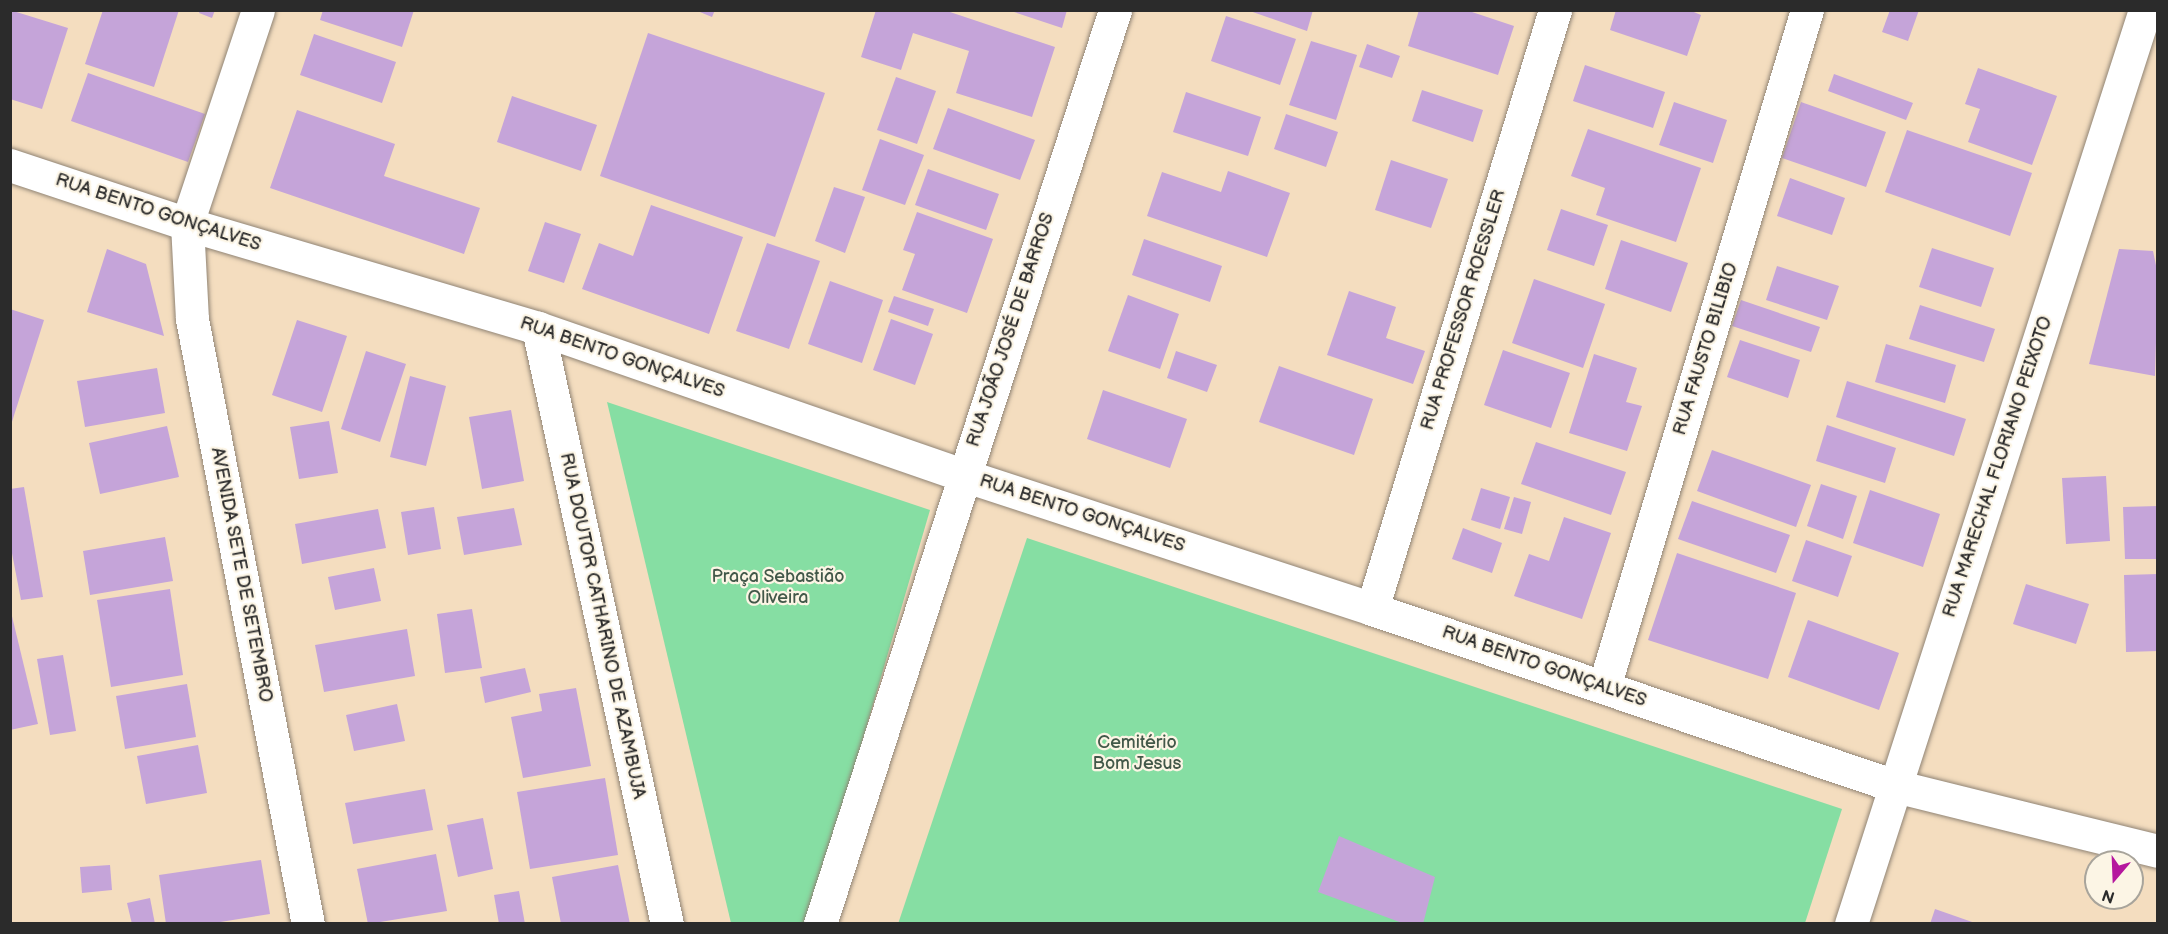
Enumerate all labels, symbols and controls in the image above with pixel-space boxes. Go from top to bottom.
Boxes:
street label: RUA BENTO GONÇALVES [53,170,263,256]
street label: RUA PROFESSOR ROESSLER [1417,187,1511,433]
street label: RUA JOÃO JOSÉ DE BARROS [963,209,1059,451]
street label: RUA FAUSTO BILIBIO [1669,260,1743,438]
street label: RUA BENTO GONÇALVES [517,313,727,403]
street label: RUA MARECHAL FLORIANO PEIXOTO [1939,314,2057,620]
street label: AVENIDA SETE DE SETEMBRO [206,445,276,705]
street label: RUA DOUTOR CATHARINO DE AZAMBUJA [555,451,649,801]
street label: RUA BENTO GONÇALVES [977,471,1187,557]
park label: Praça Sebastião Oliveira [711,567,845,610]
street label: RUA BENTO GONÇALVES [1439,622,1649,712]
park label: Cemitério Bom Jesus [1092,733,1182,776]
north arrow [2084,850,2144,910]
text: N [2100,885,2117,907]

